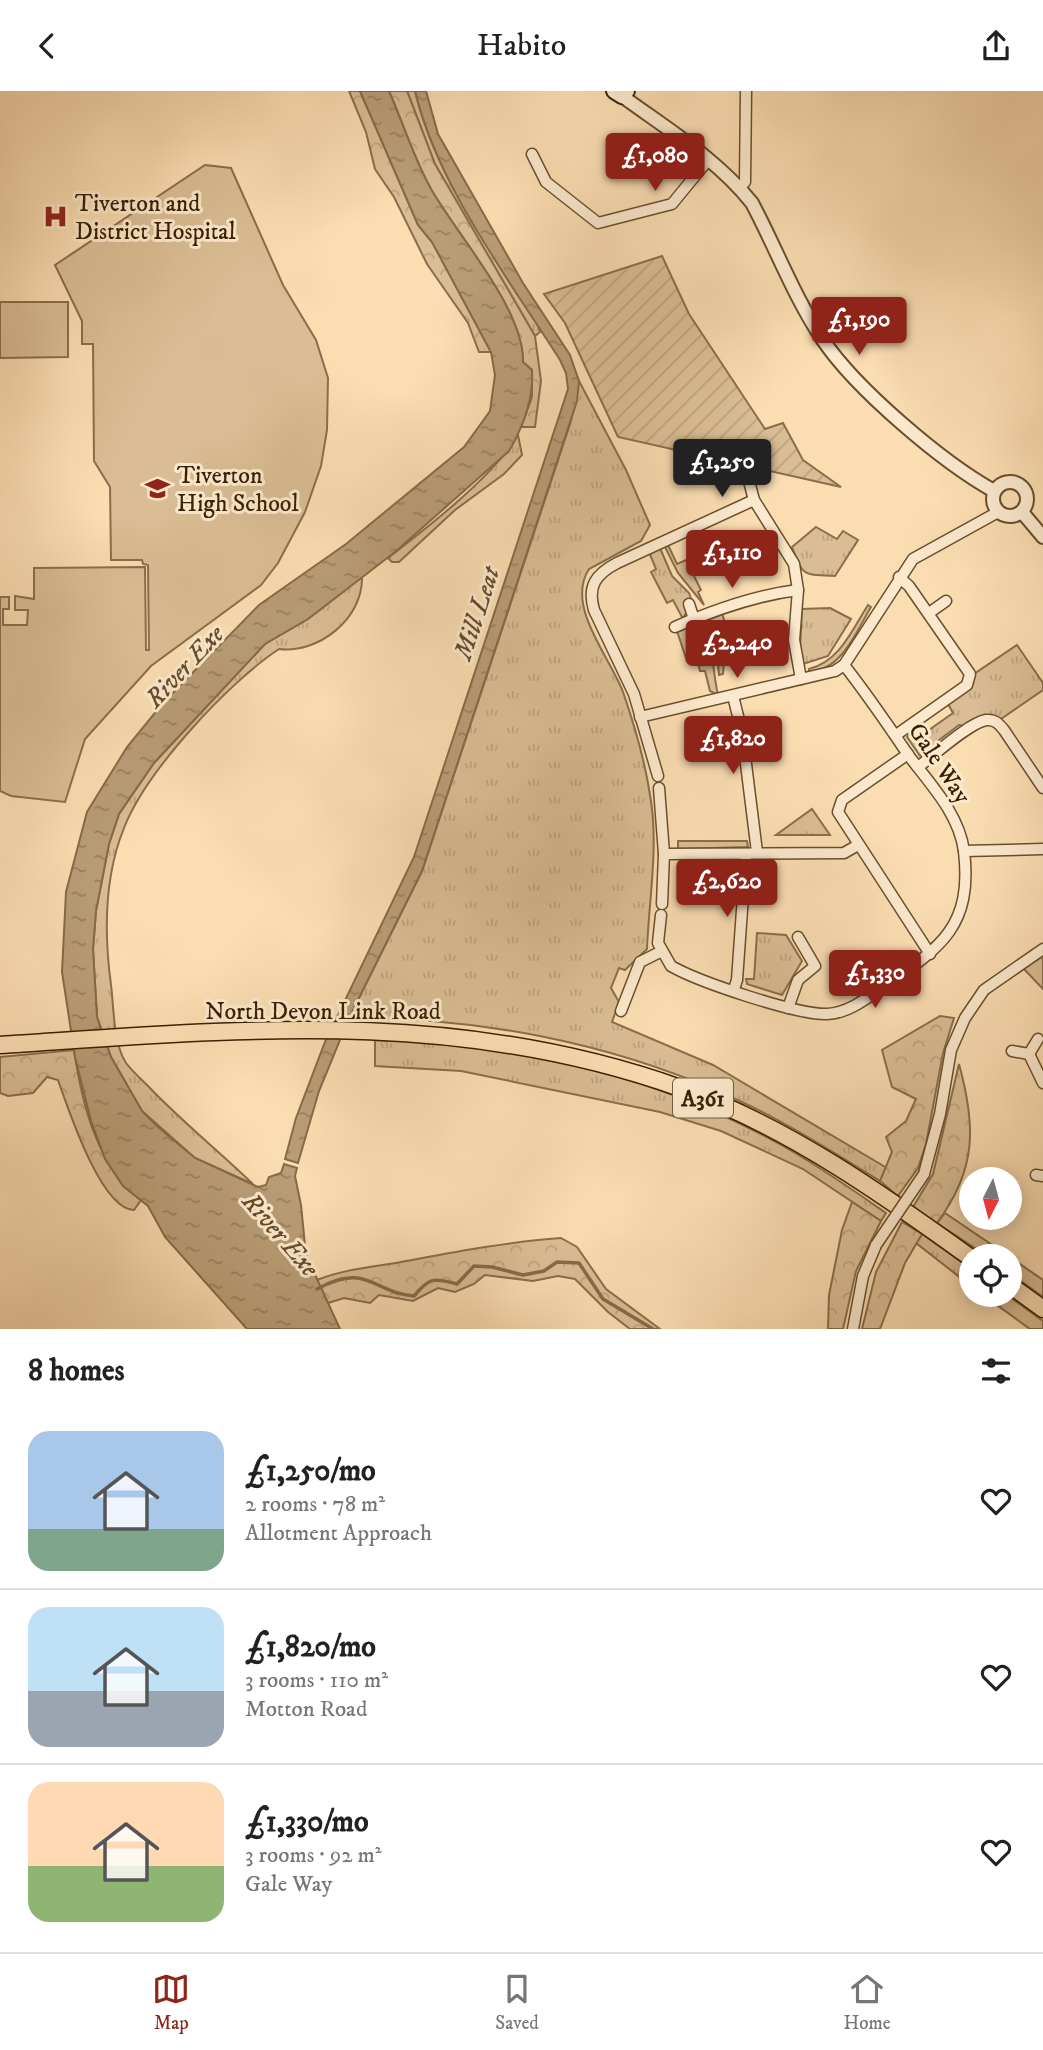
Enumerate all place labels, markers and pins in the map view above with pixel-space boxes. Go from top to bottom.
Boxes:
pin: £1,080 [598,133,712,193]
place label: Tiverton and District Hospital [75,189,237,247]
hospital icon: Tiverton and District Hospital [41,203,69,231]
pin: £1,190 [802,297,916,357]
pin: £1,250 [665,439,779,499]
place label: Tiverton High School [177,461,299,519]
school or university icon: Tiverton High School [143,475,171,503]
pin: £1,110 [675,531,789,590]
pin: £2,240 [680,621,794,680]
pin: £1,820 [676,717,790,776]
pin: £2,620 [670,859,784,919]
pin: £1,330 [818,951,932,1010]

